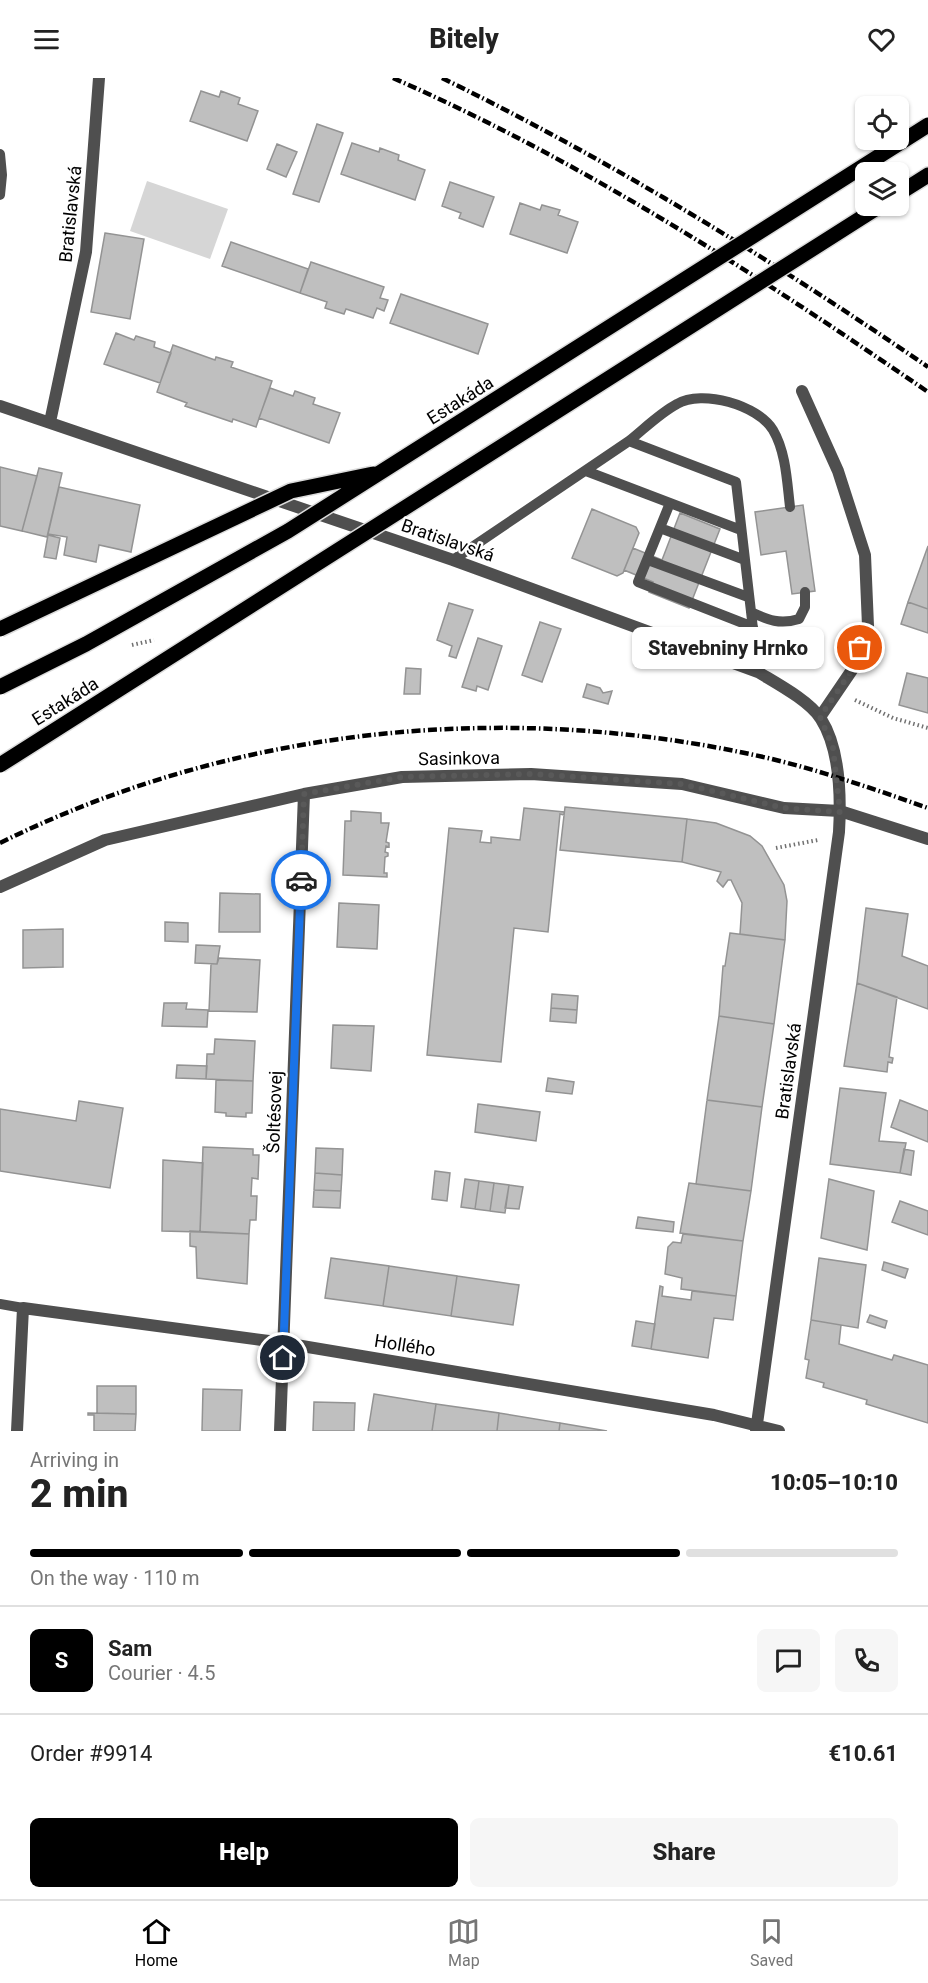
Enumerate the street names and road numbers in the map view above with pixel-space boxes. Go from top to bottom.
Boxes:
street label: Bratislavská [54,165,86,263]
street label: Estakáda [423,371,497,429]
street label: Bratislavská [399,514,497,566]
street label: Estakáda [28,672,102,730]
street label: Sasinkova [418,747,500,769]
street label: Bratislavská [771,1021,805,1121]
street label: Šoltésovej [262,1070,286,1154]
street label: Hollého [373,1330,437,1360]

